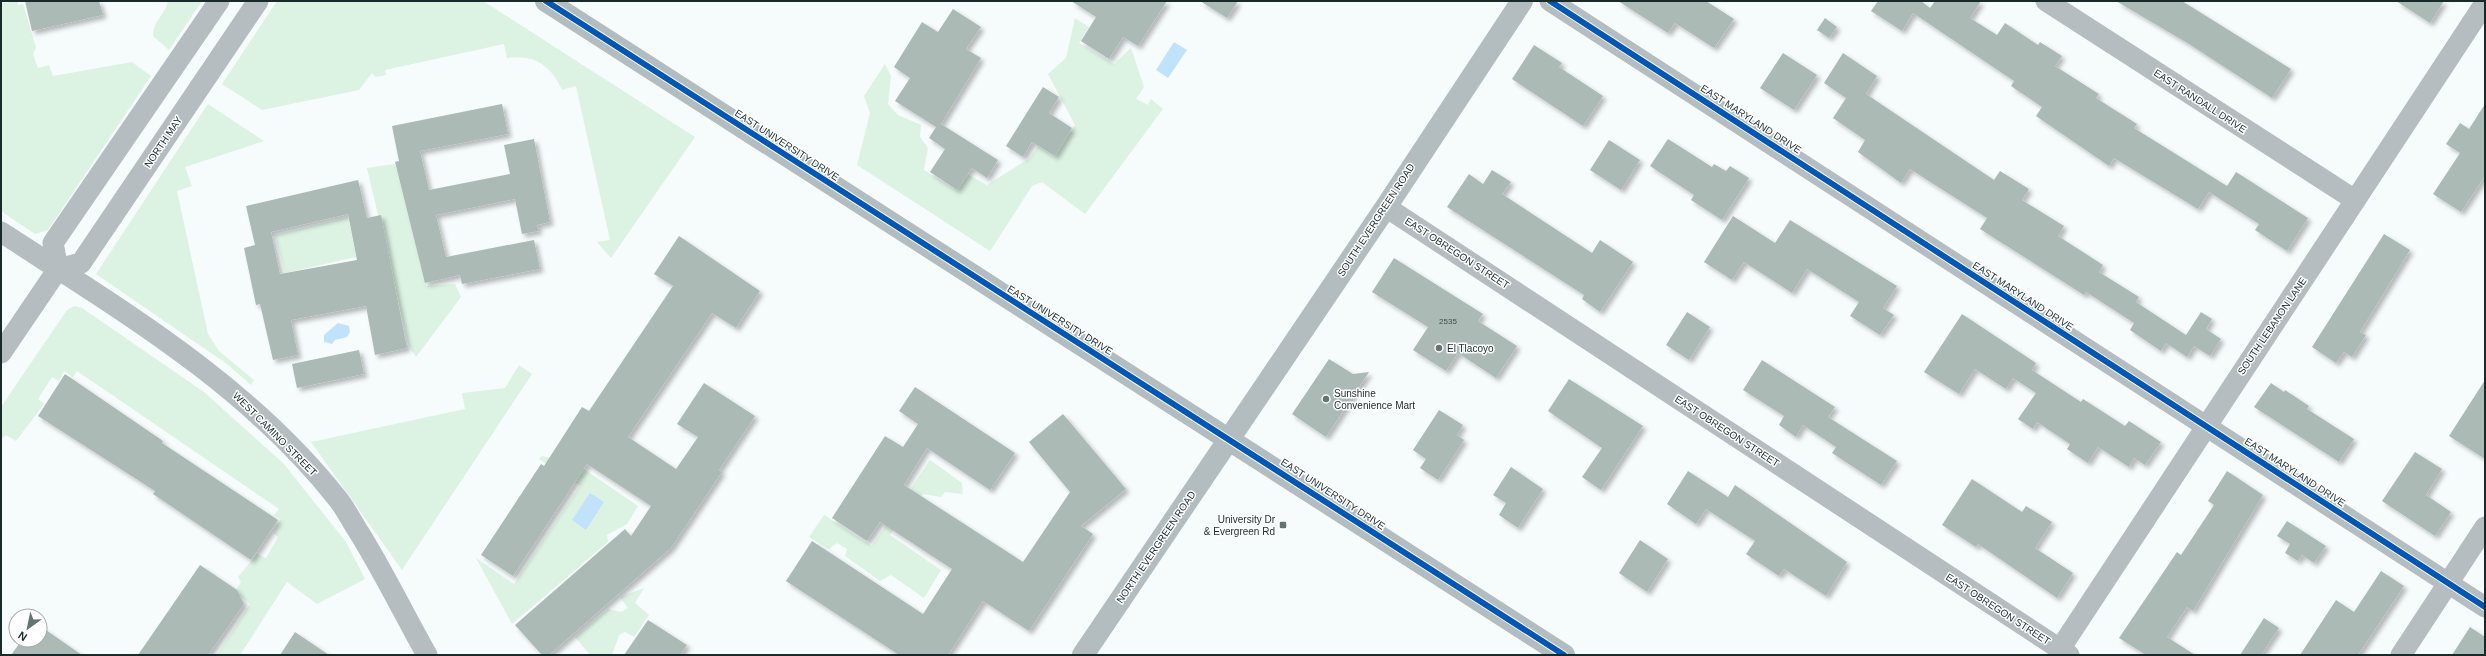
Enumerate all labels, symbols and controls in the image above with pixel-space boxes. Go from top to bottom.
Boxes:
street label: EAST RANDALL DRIVE [2152,67,2248,135]
street label: EAST MARYLAND DRIVE [1699,82,1804,156]
street label: EAST UNIVERSITY DRIVE [733,107,841,183]
street label: NORTH MAY [142,114,184,170]
street label: SOUTH EVERGREEN ROAD [1335,162,1417,278]
street label: EAST OBREGON STREET [1403,215,1511,291]
street label: EAST MARYLAND DRIVE [1971,259,2076,333]
street label: SOUTH LEBANON LANE [2235,275,2309,377]
street label: EAST UNIVERSITY DRIVE [1005,283,1115,357]
house number: 2535 [1439,317,1457,326]
marker: El Tlacoyo [1434,343,1444,353]
place label: El Tlacoyo [1447,343,1494,354]
place label: Sunshine Convenience Mart [1334,388,1415,411]
street label: WEST CAMINO STREET [231,390,319,478]
street label: EAST OBREGON STREET [1673,393,1781,469]
marker: Sunshine Convenience Mart [1321,394,1331,404]
street label: EAST MARYLAND DRIVE [2243,435,2348,509]
street label: EAST UNIVERSITY DRIVE [1279,456,1387,532]
street label: NORTH EVERGREEN ROAD [1114,489,1198,605]
place label: University Dr & Evergreen Rd [1204,514,1276,537]
marker: University Dr & Evergreen Rd [1278,520,1288,530]
street label: EAST OBREGON STREET [1944,571,2052,647]
north arrow [8,608,48,648]
text: N [16,629,29,644]

